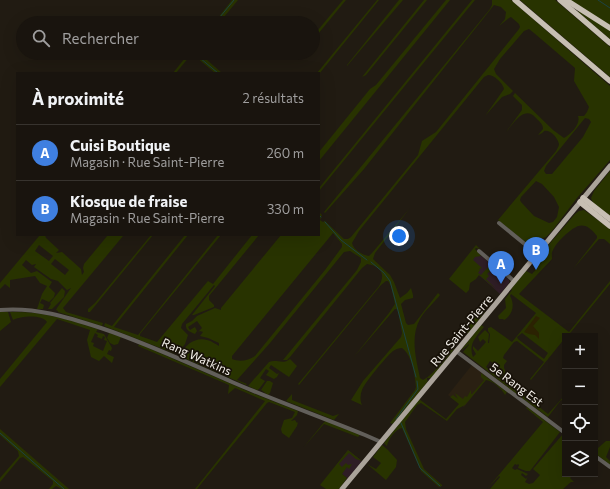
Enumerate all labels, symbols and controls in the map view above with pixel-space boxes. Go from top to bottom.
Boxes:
search box [16,16,320,60]
icon: search [30,27,52,49]
text: Rechercher [62,29,139,47]
text: À proximité [32,88,124,109]
text: 2 résultats [243,90,304,106]
text: Cuisi Boutique [70,136,170,154]
text: A [40,145,50,161]
text: 260 m [267,145,304,161]
text: Magasin · Rue Saint-Pierre [70,154,224,170]
text: Kiosque de fraise [70,192,187,210]
text: B [41,201,49,217]
text: 330 m [267,201,304,217]
text: Magasin · Rue Saint-Pierre [70,210,224,226]
your location [389,226,409,246]
pin: B [523,237,549,270]
pin: A [488,251,514,284]
street label: Rue Saint-Pierre [427,291,495,369]
map controls [562,333,598,477]
button: + [562,333,598,369]
street label: Rang Watkins [160,334,234,378]
street label: 5e Rang Est [488,359,546,409]
button: − [562,369,598,405]
button: locate [562,405,598,441]
button: layers [562,441,598,477]

